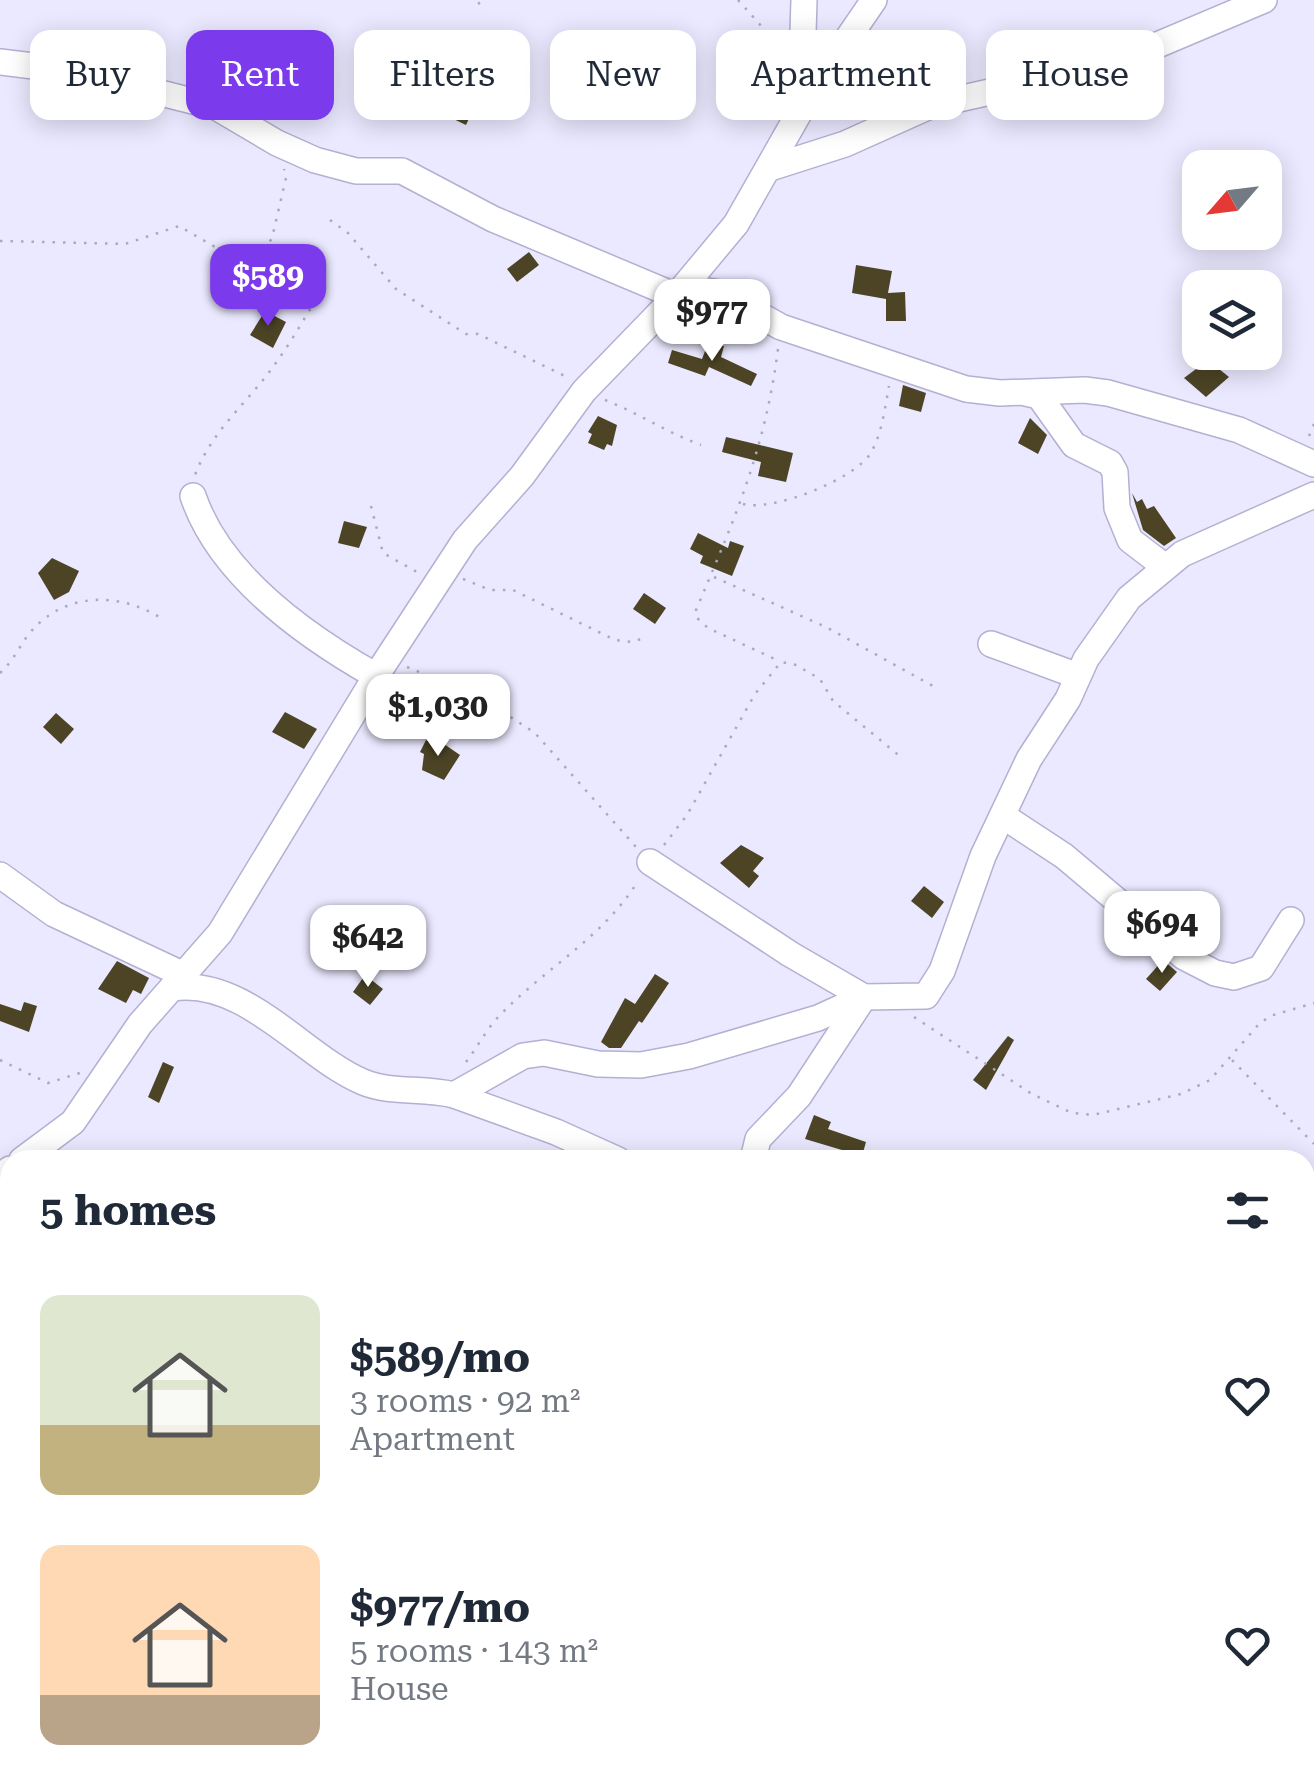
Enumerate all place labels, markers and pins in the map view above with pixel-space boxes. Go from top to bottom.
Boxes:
pin: $589 [209,244,327,329]
pin: $977 [653,279,771,364]
pin: $1,030 [357,674,519,759]
pin: $694 [1103,891,1221,976]
pin: $642 [309,905,427,990]

